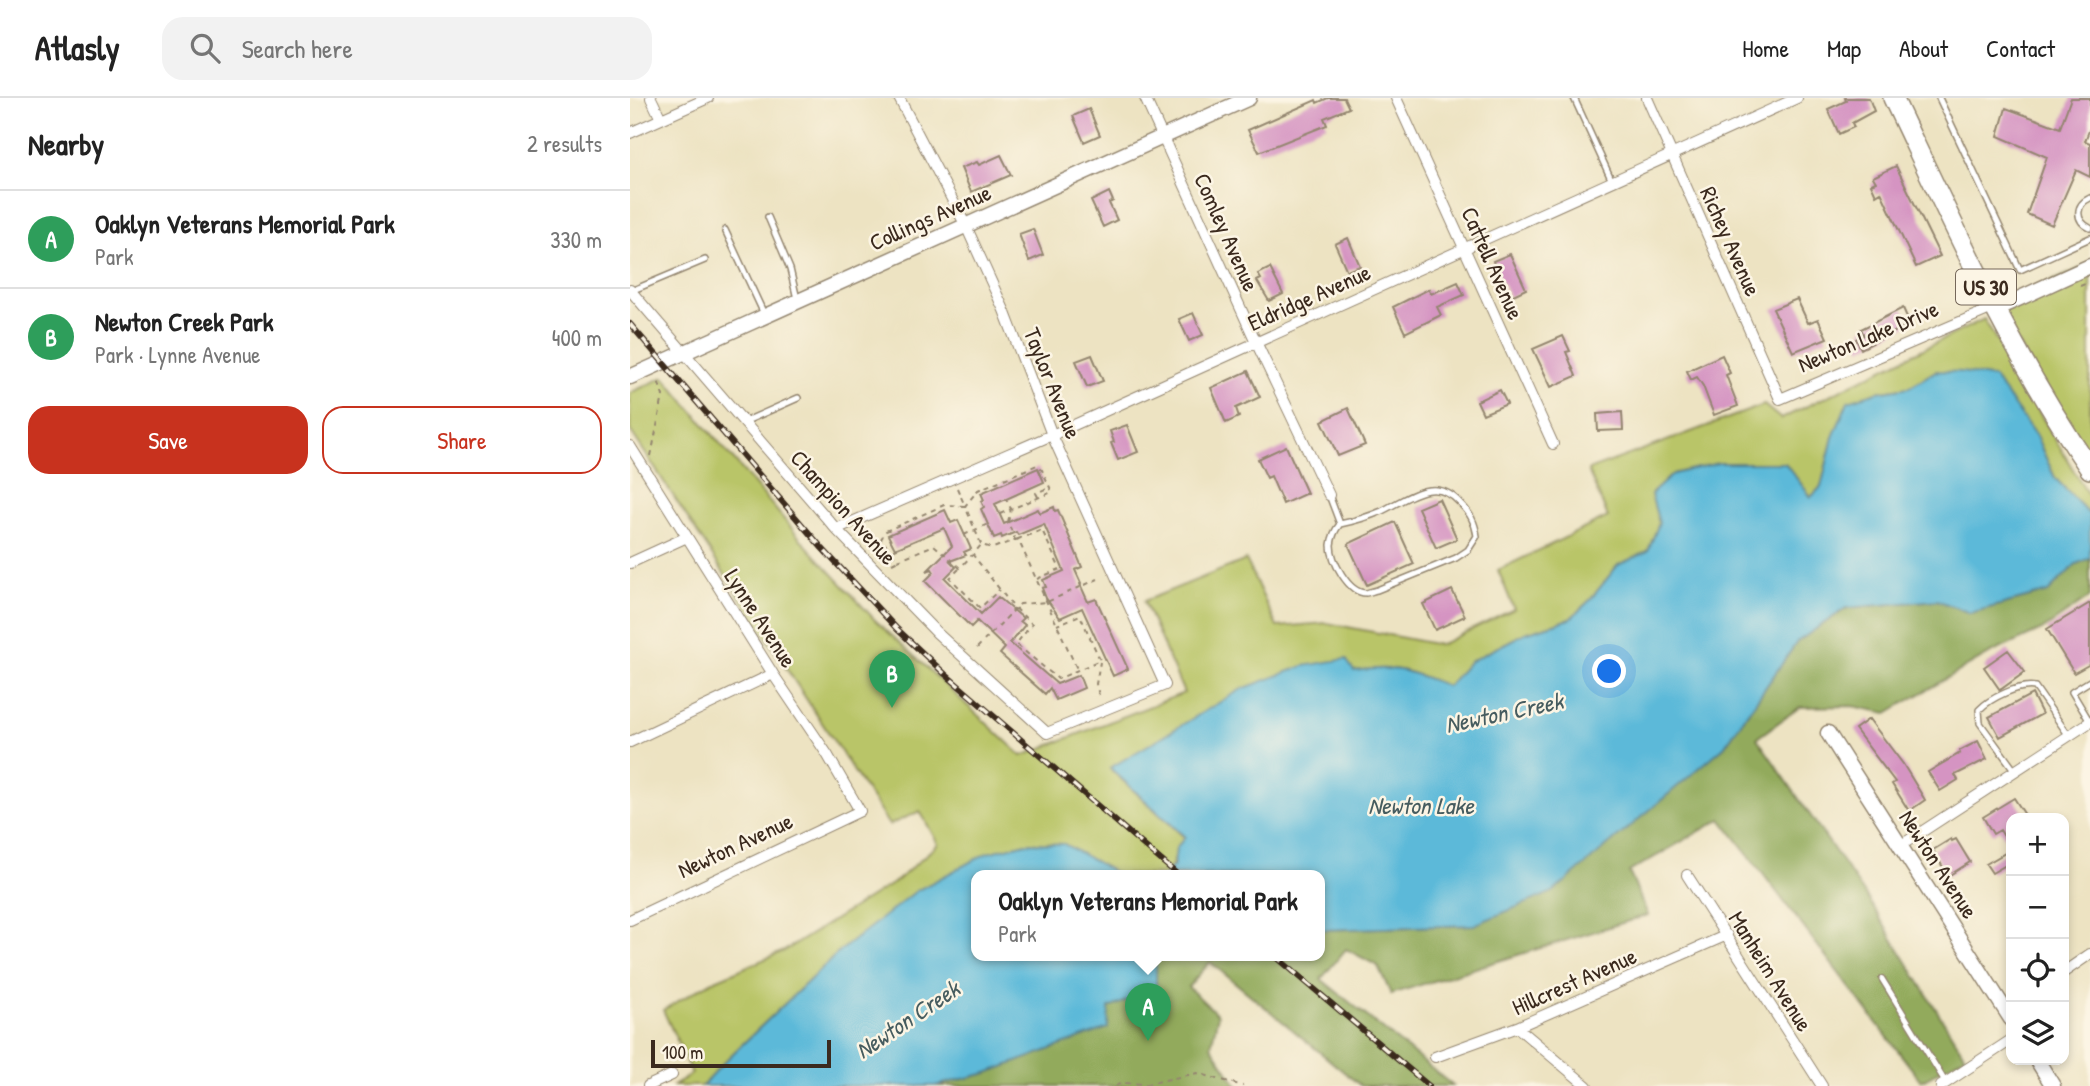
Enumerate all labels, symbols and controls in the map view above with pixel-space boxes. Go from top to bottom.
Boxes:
search box [162,17,652,80]
text: Atlasly [35,26,120,70]
icon: search [186,29,224,67]
text: Search here [242,31,353,66]
text: Home [1742,32,1789,64]
text: Map [1827,32,1861,64]
text: About [1899,32,1948,64]
text: Contact [1986,32,2055,64]
text: Nearby [28,124,104,164]
text: 2 results [527,128,602,159]
street label: Comley Avenue [1187,168,1267,296]
street label: Collings Avenue [864,176,996,258]
street label: Richey Avenue [1693,181,1769,301]
street label: Cattell Avenue [1454,202,1532,324]
text: Oaklyn Veterans Memorial Park [95,206,395,241]
text: A [45,224,57,255]
text: 330 m [550,224,602,255]
text: Park [95,241,133,272]
street label: Eldridge Avenue [1243,256,1375,338]
road number: US 30 [1956,270,2016,304]
street label: Newton Lake Drive [1793,292,1943,380]
text: Newton Creek Park [95,304,274,339]
text: B [45,322,57,353]
text: 400 m [552,322,602,353]
street label: Taylor Avenue [1017,323,1089,443]
text: Park · Lynne Avenue [95,339,261,370]
button: Save [28,406,308,474]
button: Share [322,406,602,474]
street label: Champion Avenue [784,443,904,571]
street label: Lynne Avenue [718,563,804,673]
pin: B [869,650,915,708]
your location [1592,654,1626,688]
water label: Newton Creek [1442,684,1568,740]
water label: Newton Lake [1368,789,1475,821]
street label: Newton Avenue [1892,804,1986,924]
street label: Newton Avenue [673,805,797,885]
map controls [2006,813,2069,1065]
button: + [2006,813,2069,876]
popup [971,870,1325,961]
button: − [2006,876,2069,939]
text: Oaklyn Veterans Memorial Park [998,883,1298,918]
street label: Manheim Avenue [1722,905,1820,1037]
text: Park [998,918,1037,949]
button: locate [2006,939,2069,1002]
street label: Hillcrest Avenue [1507,940,1641,1022]
water label: Newton Creek [849,971,967,1066]
pin: A [1125,983,1171,1041]
button: layers [2006,1002,2069,1065]
scale bar [651,1037,831,1069]
text: 100 m [662,1039,703,1065]

